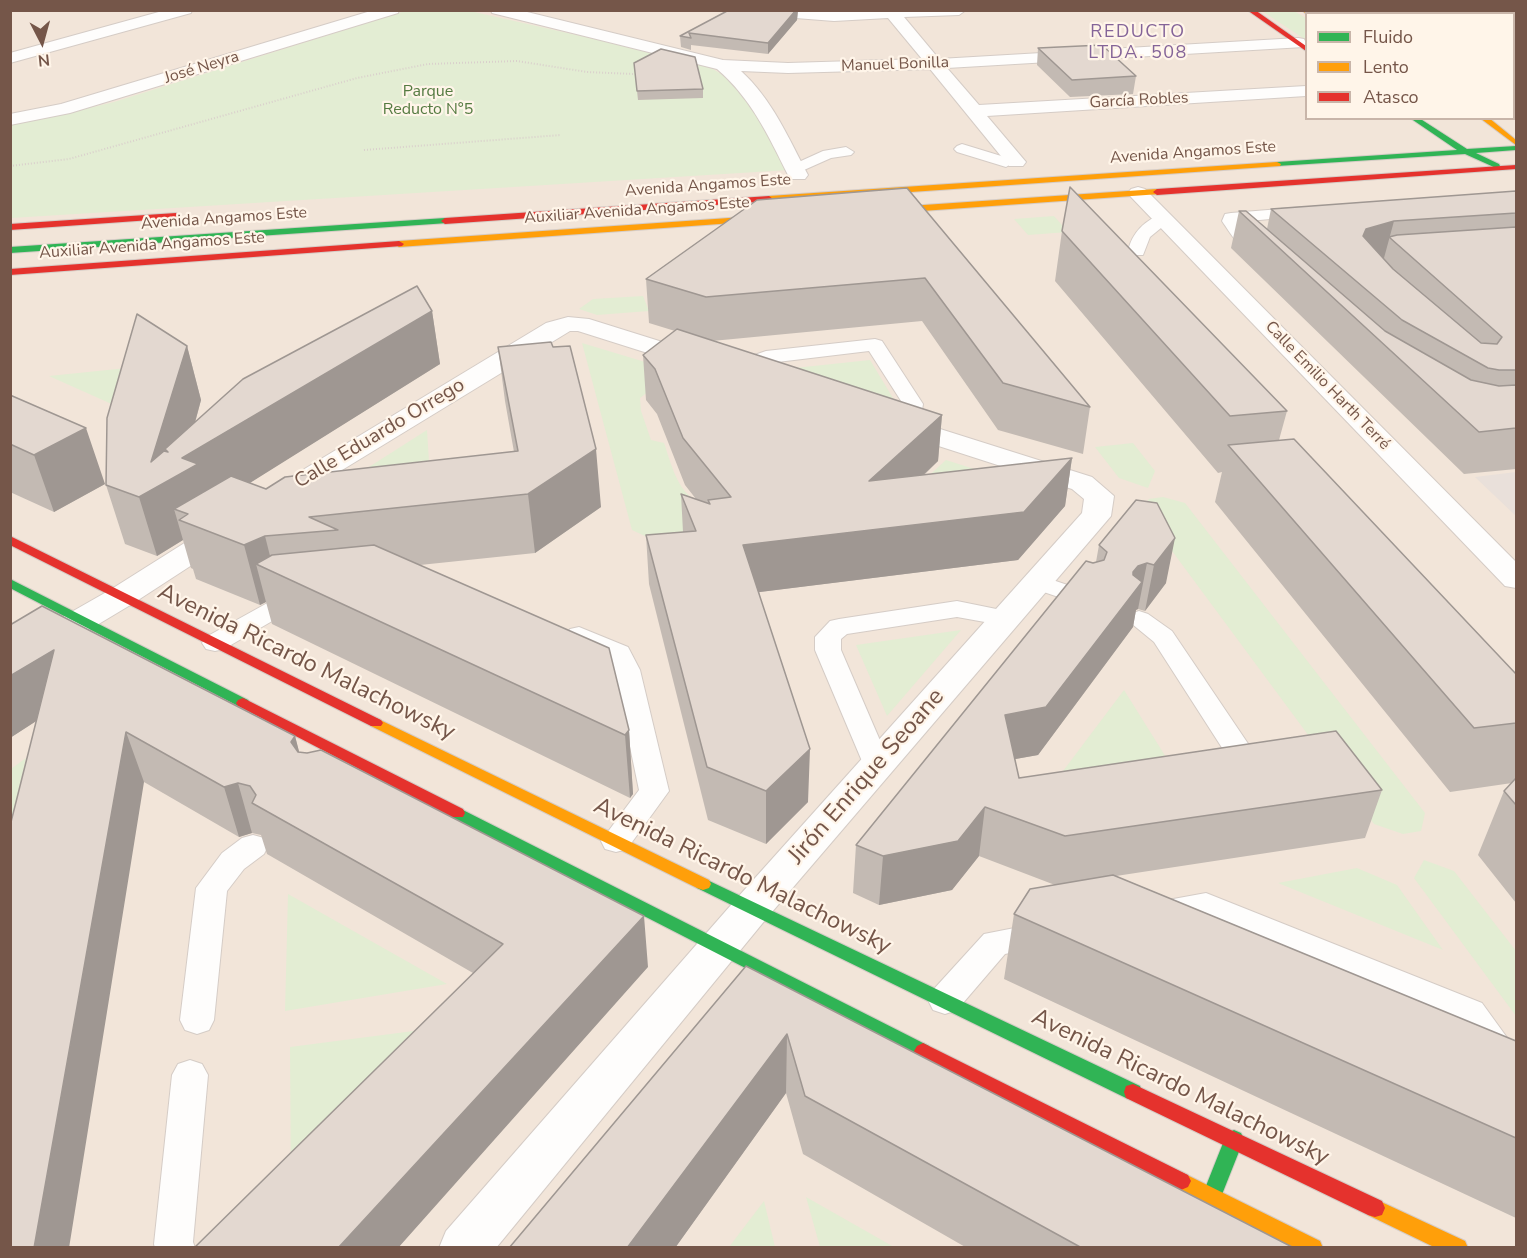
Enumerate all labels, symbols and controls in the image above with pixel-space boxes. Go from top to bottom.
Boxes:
north arrow [12,12,72,72]
legend [1305,12,1515,120]
district label: REDUCTO LTDA. 508 [1088,22,1188,64]
text: Fluido [1363,25,1413,49]
text: N [37,48,51,71]
street label: José Neyra [162,48,242,88]
street label: Manuel Bonilla [841,54,949,76]
text: Lento [1363,55,1409,79]
park label: Parque Reducto N°5 [383,82,473,120]
text: Atasco [1363,85,1419,109]
street label: García Robles [1089,89,1189,113]
street label: Avenida Angamos Este [1109,138,1277,168]
street label: Avenida Angamos Este [624,171,792,201]
street label: Auxiliar Avenida Angamos Este [524,194,750,228]
street label: Avenida Angamos Este [140,204,308,234]
street label: Auxiliar Avenida Angamos Este [39,229,265,263]
street label: Calle Emilio Harth Terré [1260,318,1394,454]
street label: Calle Eduardo Orrego [291,374,469,494]
street label: Avenida Ricardo Malachowsky [152,578,460,748]
street label: Jirón Enrique Seoane [783,683,951,871]
street label: Avenida Ricardo Malachowsky [588,792,896,962]
street label: Avenida Ricardo Malachowsky [1026,1003,1334,1173]

